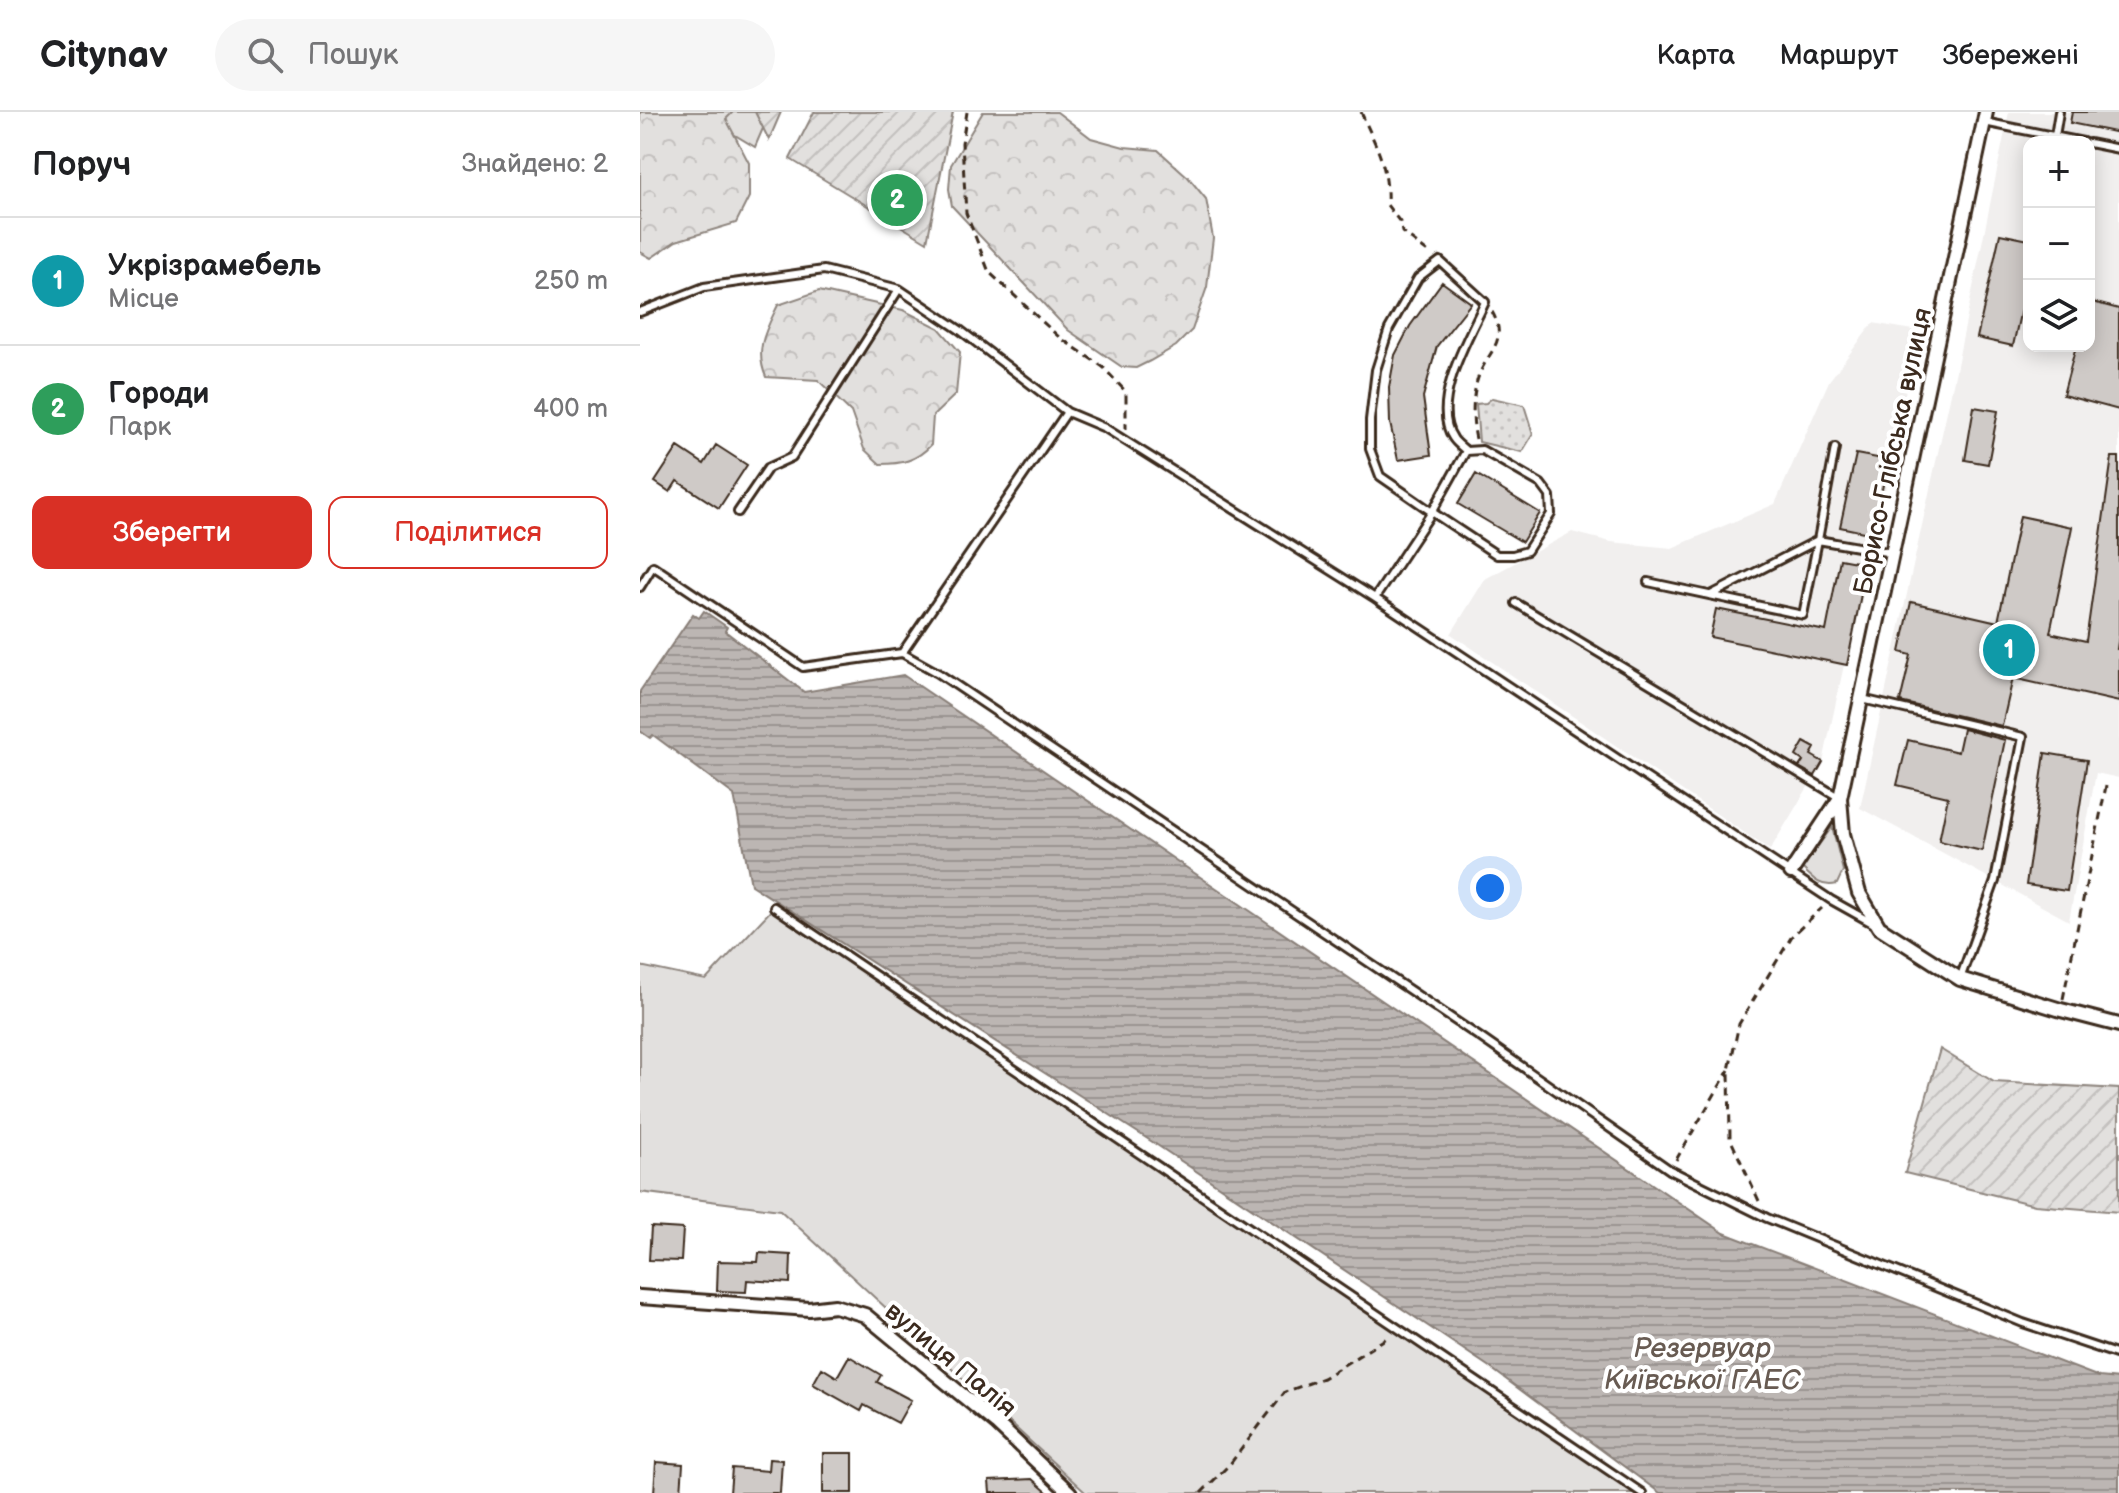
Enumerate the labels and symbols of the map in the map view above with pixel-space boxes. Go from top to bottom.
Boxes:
pin: 2 [871,170,923,230]
street label: Борисо-Глібська вулиця [1848,305,1939,598]
pin: 1 [1983,620,2035,680]
your location [1470,868,1510,908]
street label: вулиця Палія [878,1296,1022,1424]
water label: Резервуар Київської ГАЕС [1604,1332,1801,1397]

